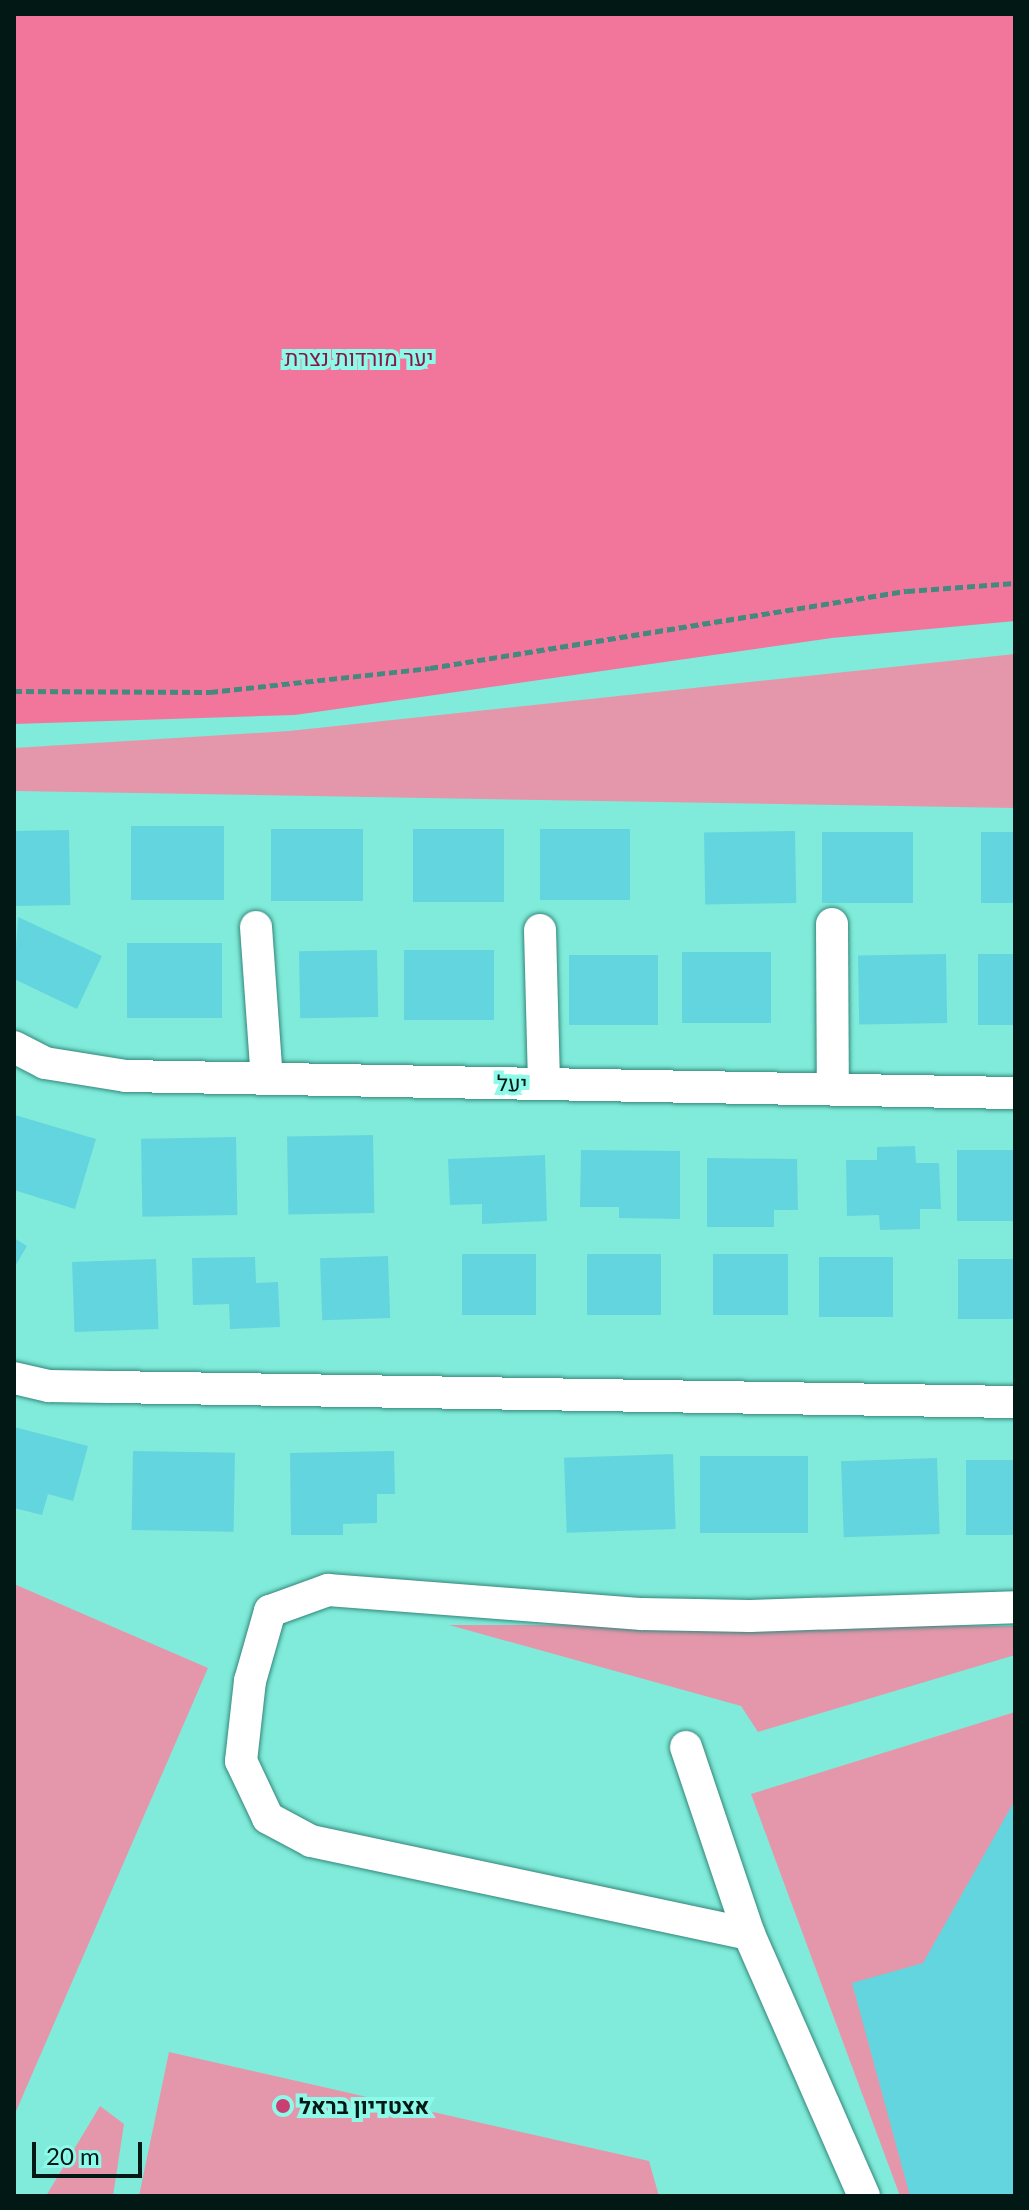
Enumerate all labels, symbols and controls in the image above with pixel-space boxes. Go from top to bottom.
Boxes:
park label: יער מורדות נצרת [285,345,433,371]
street label: יעל [496,1070,528,1096]
place label: אצטדיון בראל [299,2093,429,2119]
marker: אצטדיון בראל [274,2097,292,2115]
scale bar [36,2126,146,2176]
text: 20 m [46,2141,100,2170]

